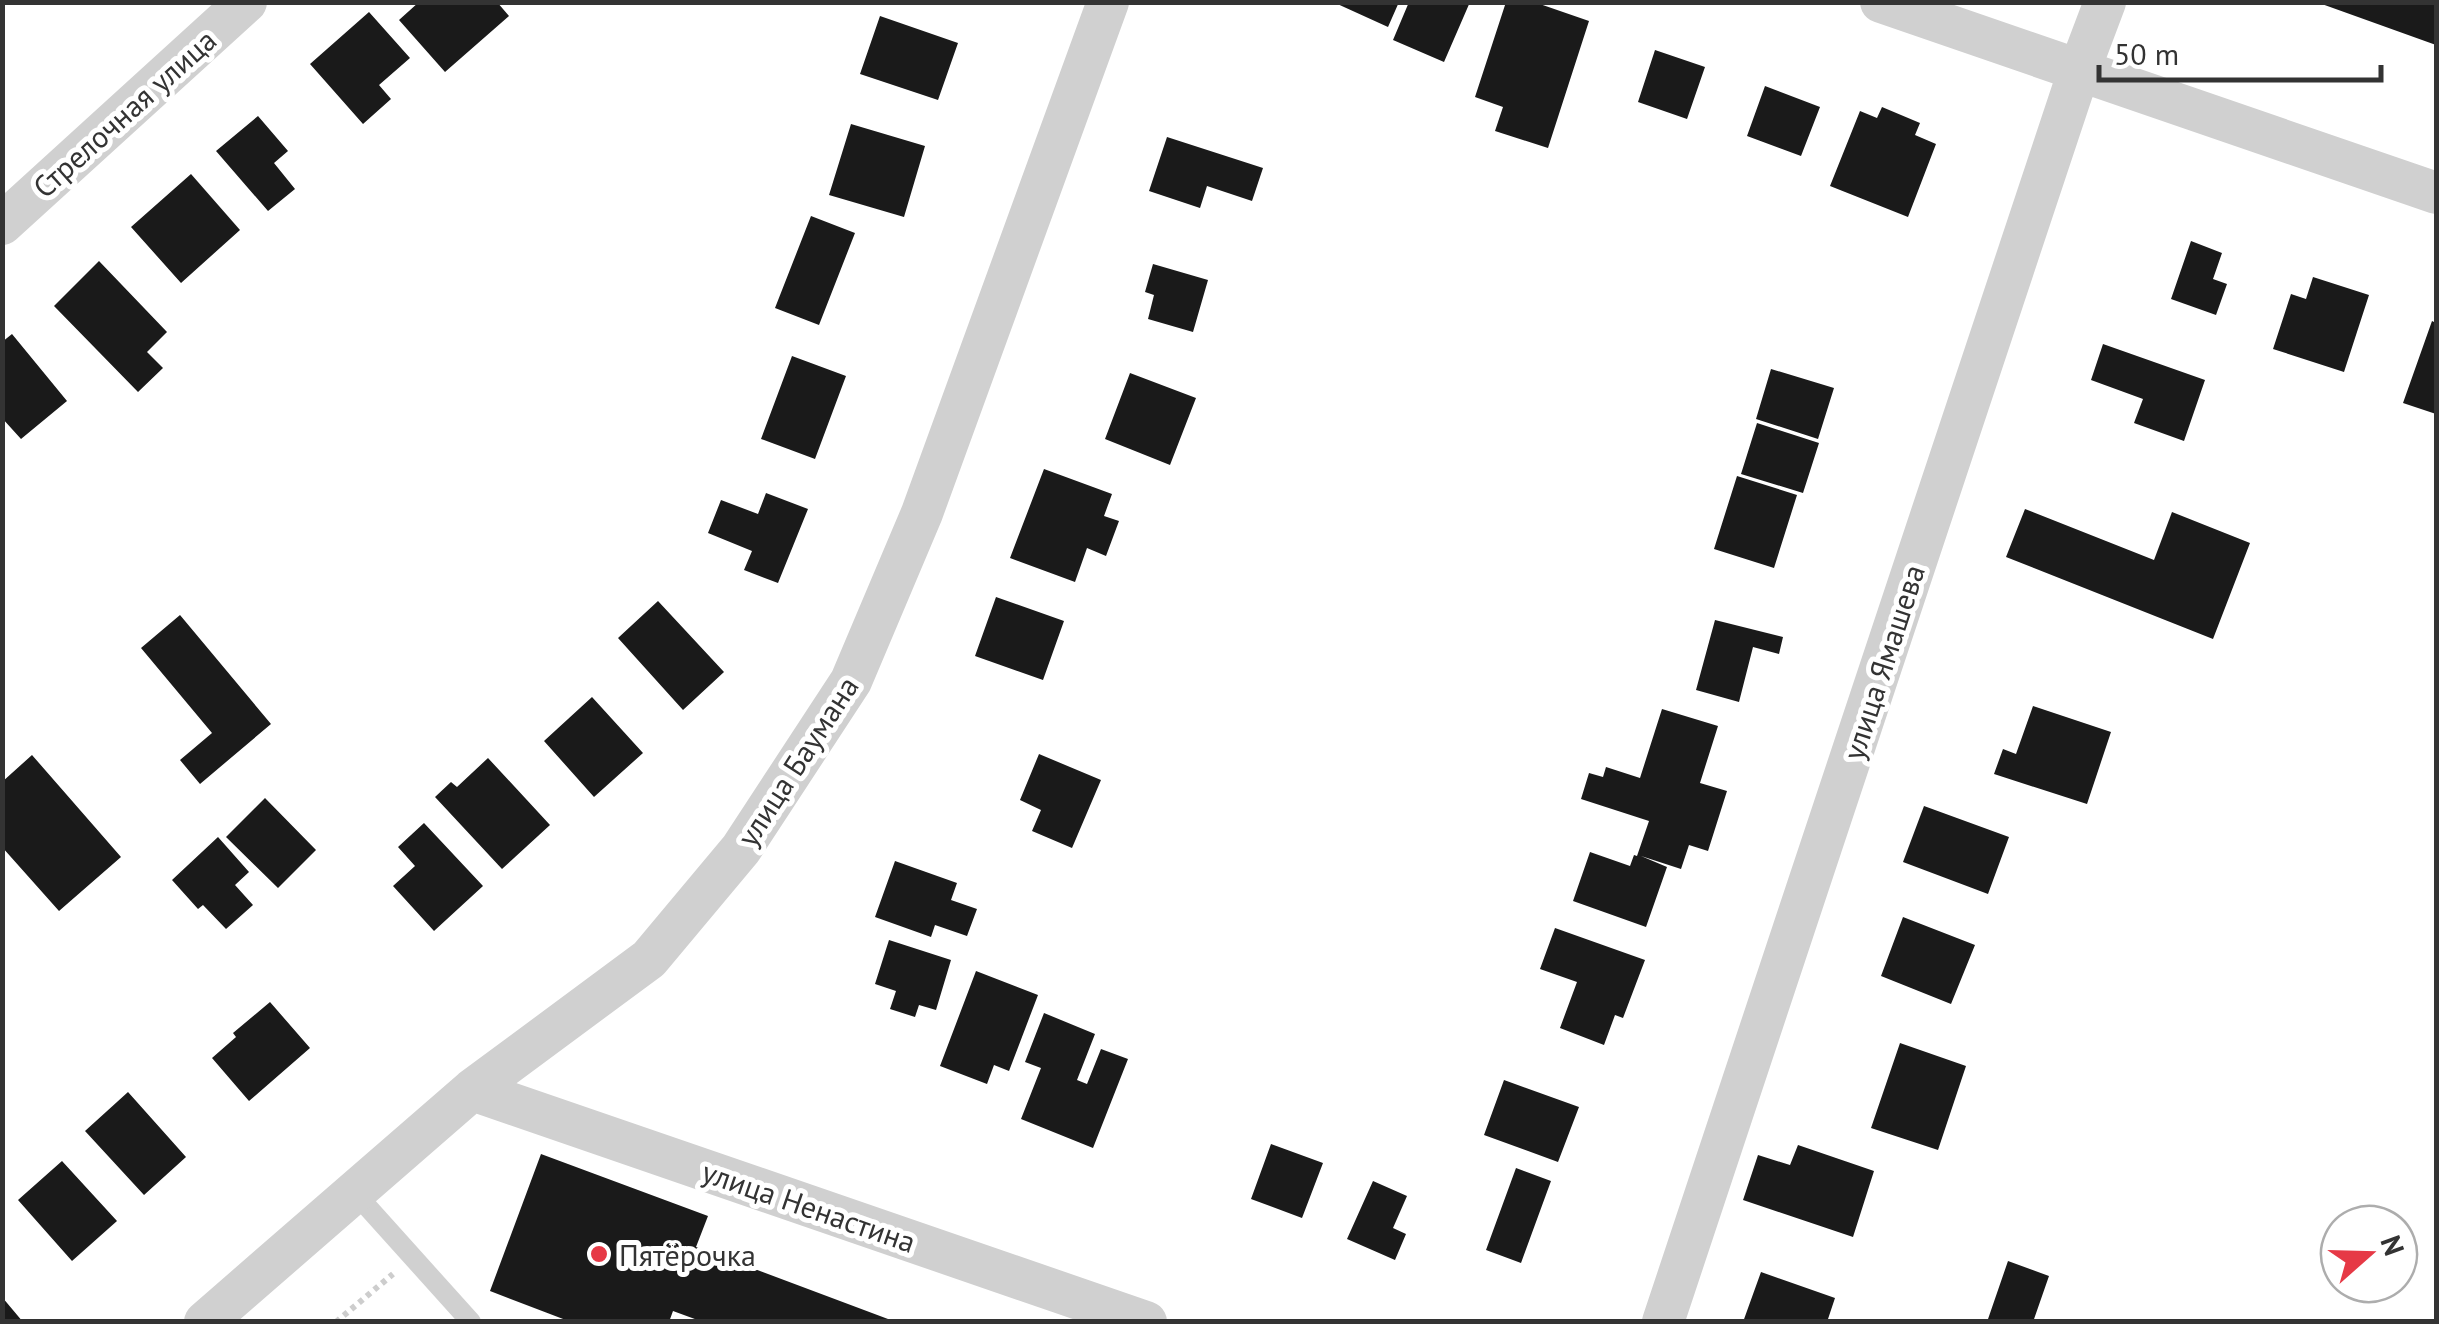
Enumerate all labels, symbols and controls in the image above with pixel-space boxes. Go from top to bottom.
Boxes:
street label: Стрелочная улица [24,20,224,206]
scale bar [2099,20,2382,82]
text: 50 m [2114,34,2179,73]
street label: улица Ямашева [1833,560,1933,764]
street label: улица Баумана [728,669,866,853]
street label: улица Ненастина [697,1151,921,1261]
north arrow [2319,1204,2419,1304]
text: N [2372,1230,2413,1260]
place label: Пятёрочка [619,1235,756,1274]
marker: Пятёрочка [588,1243,610,1265]

